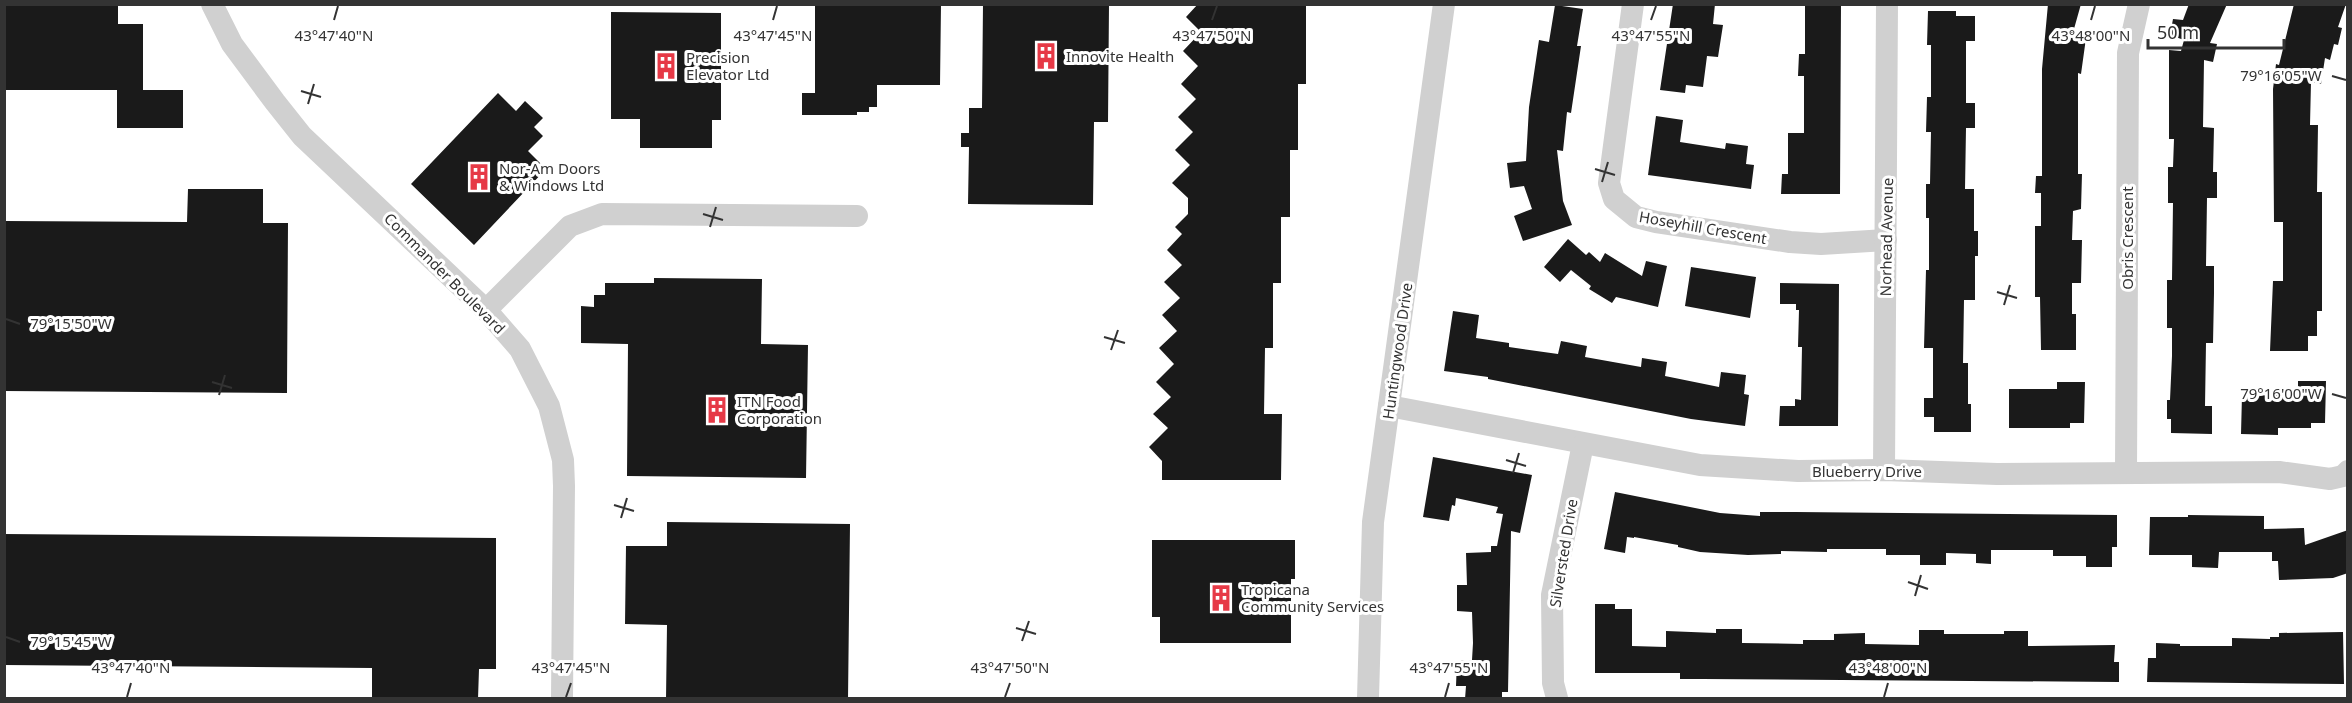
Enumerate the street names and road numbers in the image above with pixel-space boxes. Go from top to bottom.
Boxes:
street label: Norhead Avenue [1875,178,1897,296]
street label: Obris Crescent [2117,186,2137,290]
street label: Hoseyhill Crescent [1638,206,1769,248]
street label: Commander Boulevard [380,208,510,338]
street label: Huntingwood Drive [1378,281,1416,421]
street label: Blueberry Drive [1812,461,1922,481]
street label: Silversted Drive [1545,497,1581,609]

